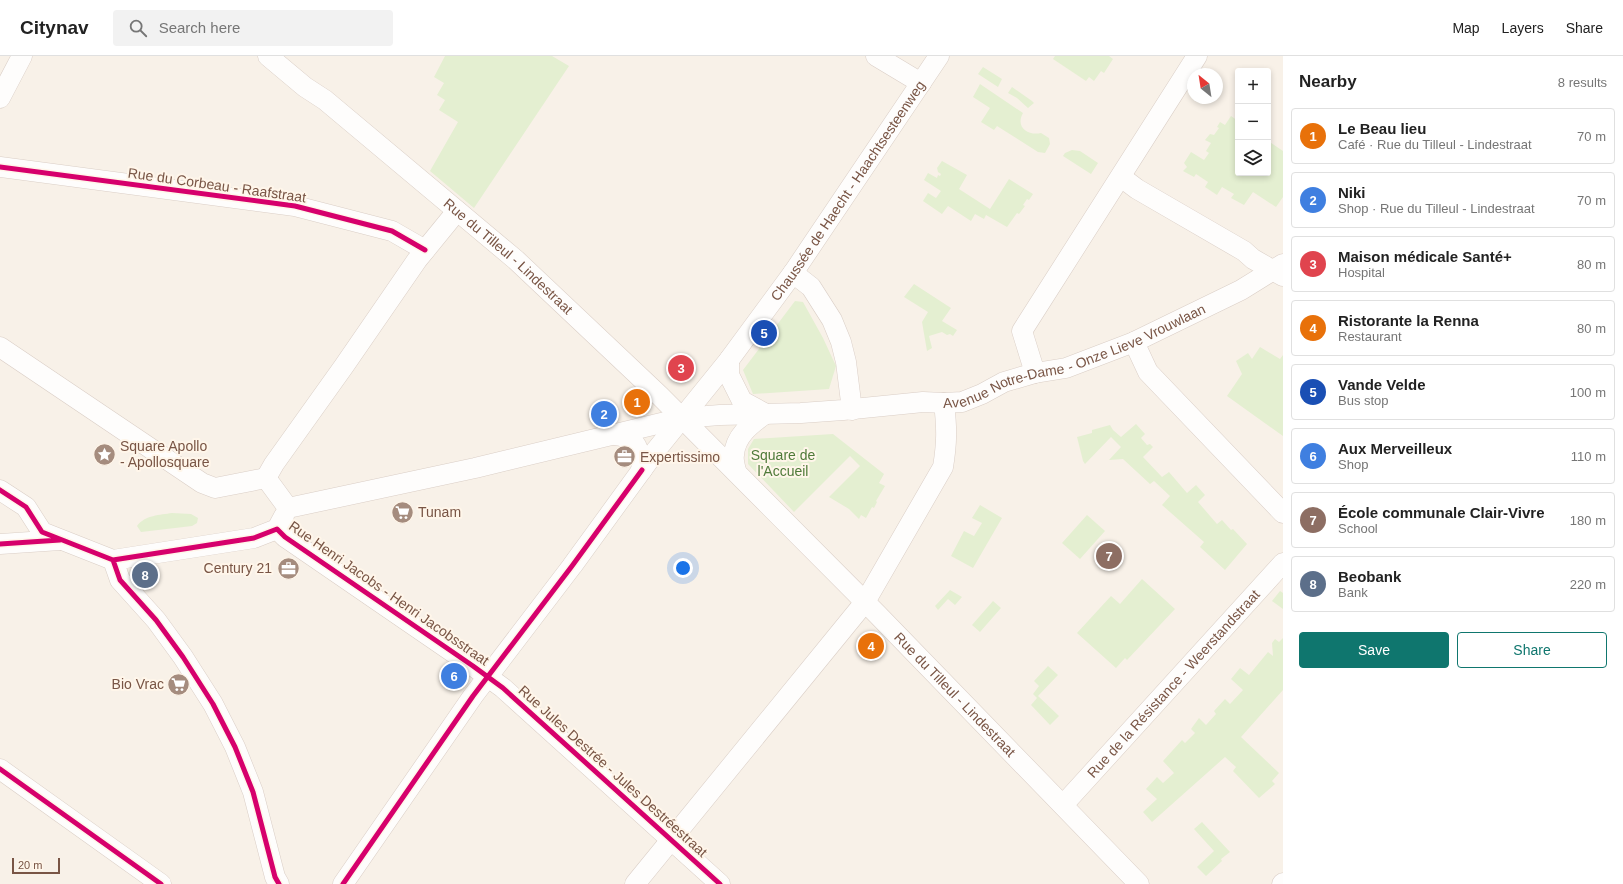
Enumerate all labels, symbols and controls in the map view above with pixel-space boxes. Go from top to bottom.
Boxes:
search box [113,10,393,46]
text: Citynav [20,17,89,38]
icon: search [127,17,149,39]
text: Search here [159,19,240,36]
text: Map [1452,20,1480,36]
text: Layers [1502,20,1544,36]
text: Share [1566,20,1603,36]
north arrow [1187,68,1223,104]
map controls [1235,68,1271,176]
button: + [1235,68,1271,104]
text: Nearby [1299,72,1357,91]
text: 8 results [1558,75,1607,90]
street label: Chaussée de Haecht - Haachtsesteenweg [767,78,928,304]
button: − [1235,104,1271,140]
text: Le Beau lieu [1338,120,1426,137]
text: 1 [1309,129,1317,144]
text: 70 m [1577,129,1606,144]
text: Café · Rue du Tilleul - Lindestraat [1338,137,1532,152]
button: layers [1235,140,1271,176]
street label: Rue du Corbeau - Raafstraat [127,165,307,205]
text: Niki [1338,184,1366,201]
text: 2 [1309,193,1317,208]
text: 70 m [1577,193,1606,208]
street label: Rue du Tilleul - Lindestraat [441,195,576,317]
text: Shop · Rue du Tilleul - Lindestraat [1338,201,1535,216]
text: Maison médicale Santé+ [1338,248,1512,265]
text: 3 [1309,257,1317,272]
text: 80 m [1577,257,1606,272]
text: Hospital [1338,265,1385,280]
street label: Avenue Notre-Dame - Onze Lieve Vrouwlaan [942,301,1208,411]
text: Ristorante la Renna [1338,312,1479,329]
pin: 5 [751,318,777,348]
text: 4 [1309,321,1317,336]
text: 80 m [1577,321,1606,336]
text: Restaurant [1338,329,1402,344]
pin: 3 [668,353,694,383]
text: Vande Velde [1338,376,1426,393]
text: 5 [1309,385,1317,400]
text: 100 m [1570,385,1606,400]
pin: 1 [624,387,650,417]
text: Bus stop [1338,393,1389,408]
pin: 2 [591,399,617,429]
place label: Square Apollo - Apollosquare [120,438,210,470]
text: Aux Merveilleux [1338,440,1452,457]
place icon: Square Apollo - Apollosquare [91,441,117,467]
office icon: Expertissimo [611,444,637,470]
park label: Square de l'Accueil [751,447,816,479]
place label: Expertissimo [640,449,720,465]
text: 6 [1309,449,1317,464]
text: 110 m [1571,449,1606,464]
text: Shop [1338,457,1368,472]
supermarket icon: Tunam [390,499,416,525]
place label: Tunam [418,504,461,520]
text: École communale Clair-Vivre [1338,504,1544,521]
text: 7 [1309,513,1317,528]
text: 180 m [1570,513,1606,528]
street label: Rue Henri Jacobs - Henri Jacobsstraat [286,517,492,669]
text: School [1338,521,1378,536]
pin: 7 [1096,541,1122,571]
office icon: Century 21 [275,555,301,581]
your location [673,558,693,578]
pin: 8 [132,560,158,590]
place label: Century 21 [204,560,272,576]
text: Beobank [1338,568,1401,585]
text: 8 [1309,577,1317,592]
text: 220 m [1570,577,1606,592]
text: Bank [1338,585,1368,600]
street label: Rue de la Résistance - Weerstandstraat [1084,586,1263,781]
street label: Rue du Tilleul - Lindestraat [891,629,1019,760]
pin: 4 [858,631,884,661]
button: Save [1299,632,1449,668]
button: Share [1457,632,1607,668]
pin: 6 [441,661,467,691]
supermarket icon: Bio Vrac [166,671,192,697]
place label: Bio Vrac [112,676,164,692]
street label: Rue Jules Destrée - Jules Destréestraat [515,682,711,860]
scale bar [12,856,60,875]
text: 20 m [18,859,42,871]

